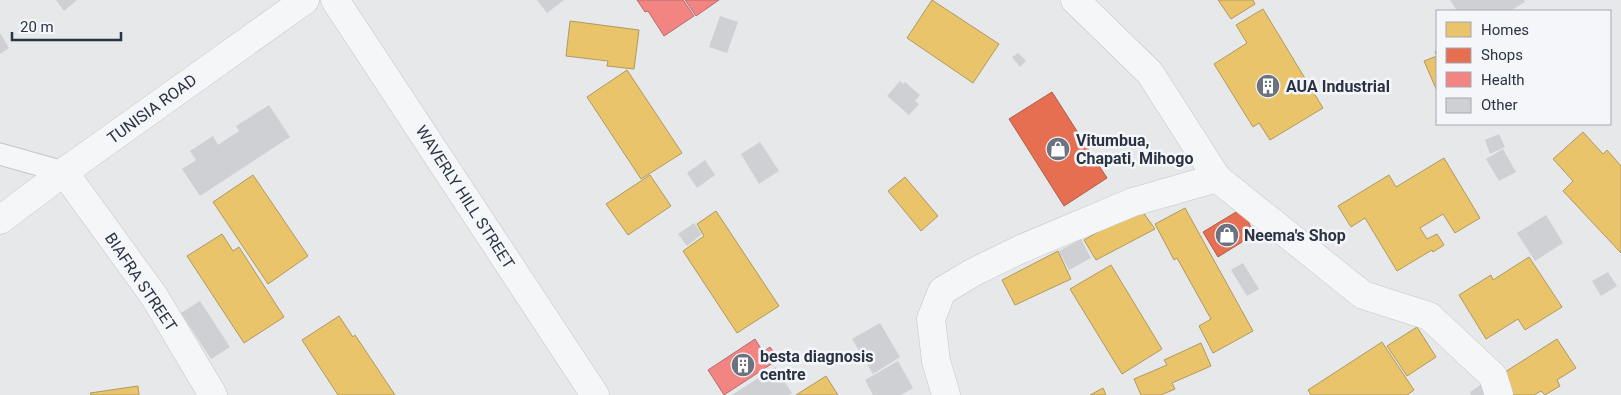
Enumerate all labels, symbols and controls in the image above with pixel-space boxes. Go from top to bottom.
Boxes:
scale bar [12,10,121,42]
legend [1436,10,1611,125]
text: 20 m [20,18,54,36]
text: Homes [1481,21,1529,39]
text: Shops [1481,46,1523,64]
street label: TUNISIA ROAD [104,70,200,148]
text: Health [1481,71,1525,89]
building icon: AUA Industrial [1255,73,1281,99]
place label: AUA Industrial [1286,77,1390,96]
text: Other [1481,96,1518,114]
street label: WAVERLY HILL STREET [412,122,519,273]
place label: Vitumbua, Chapati, Mihogo [1076,131,1194,168]
shop icon: Vitumbua, Chapati, Mihogo [1045,136,1071,162]
shop icon: Neema's Shop [1214,222,1240,248]
place label: Neema's Shop [1244,226,1346,245]
street label: BIAFRA STREET [101,229,181,335]
place label: besta diagnosis centre [760,347,873,384]
building icon: besta diagnosis centre [730,352,756,378]

